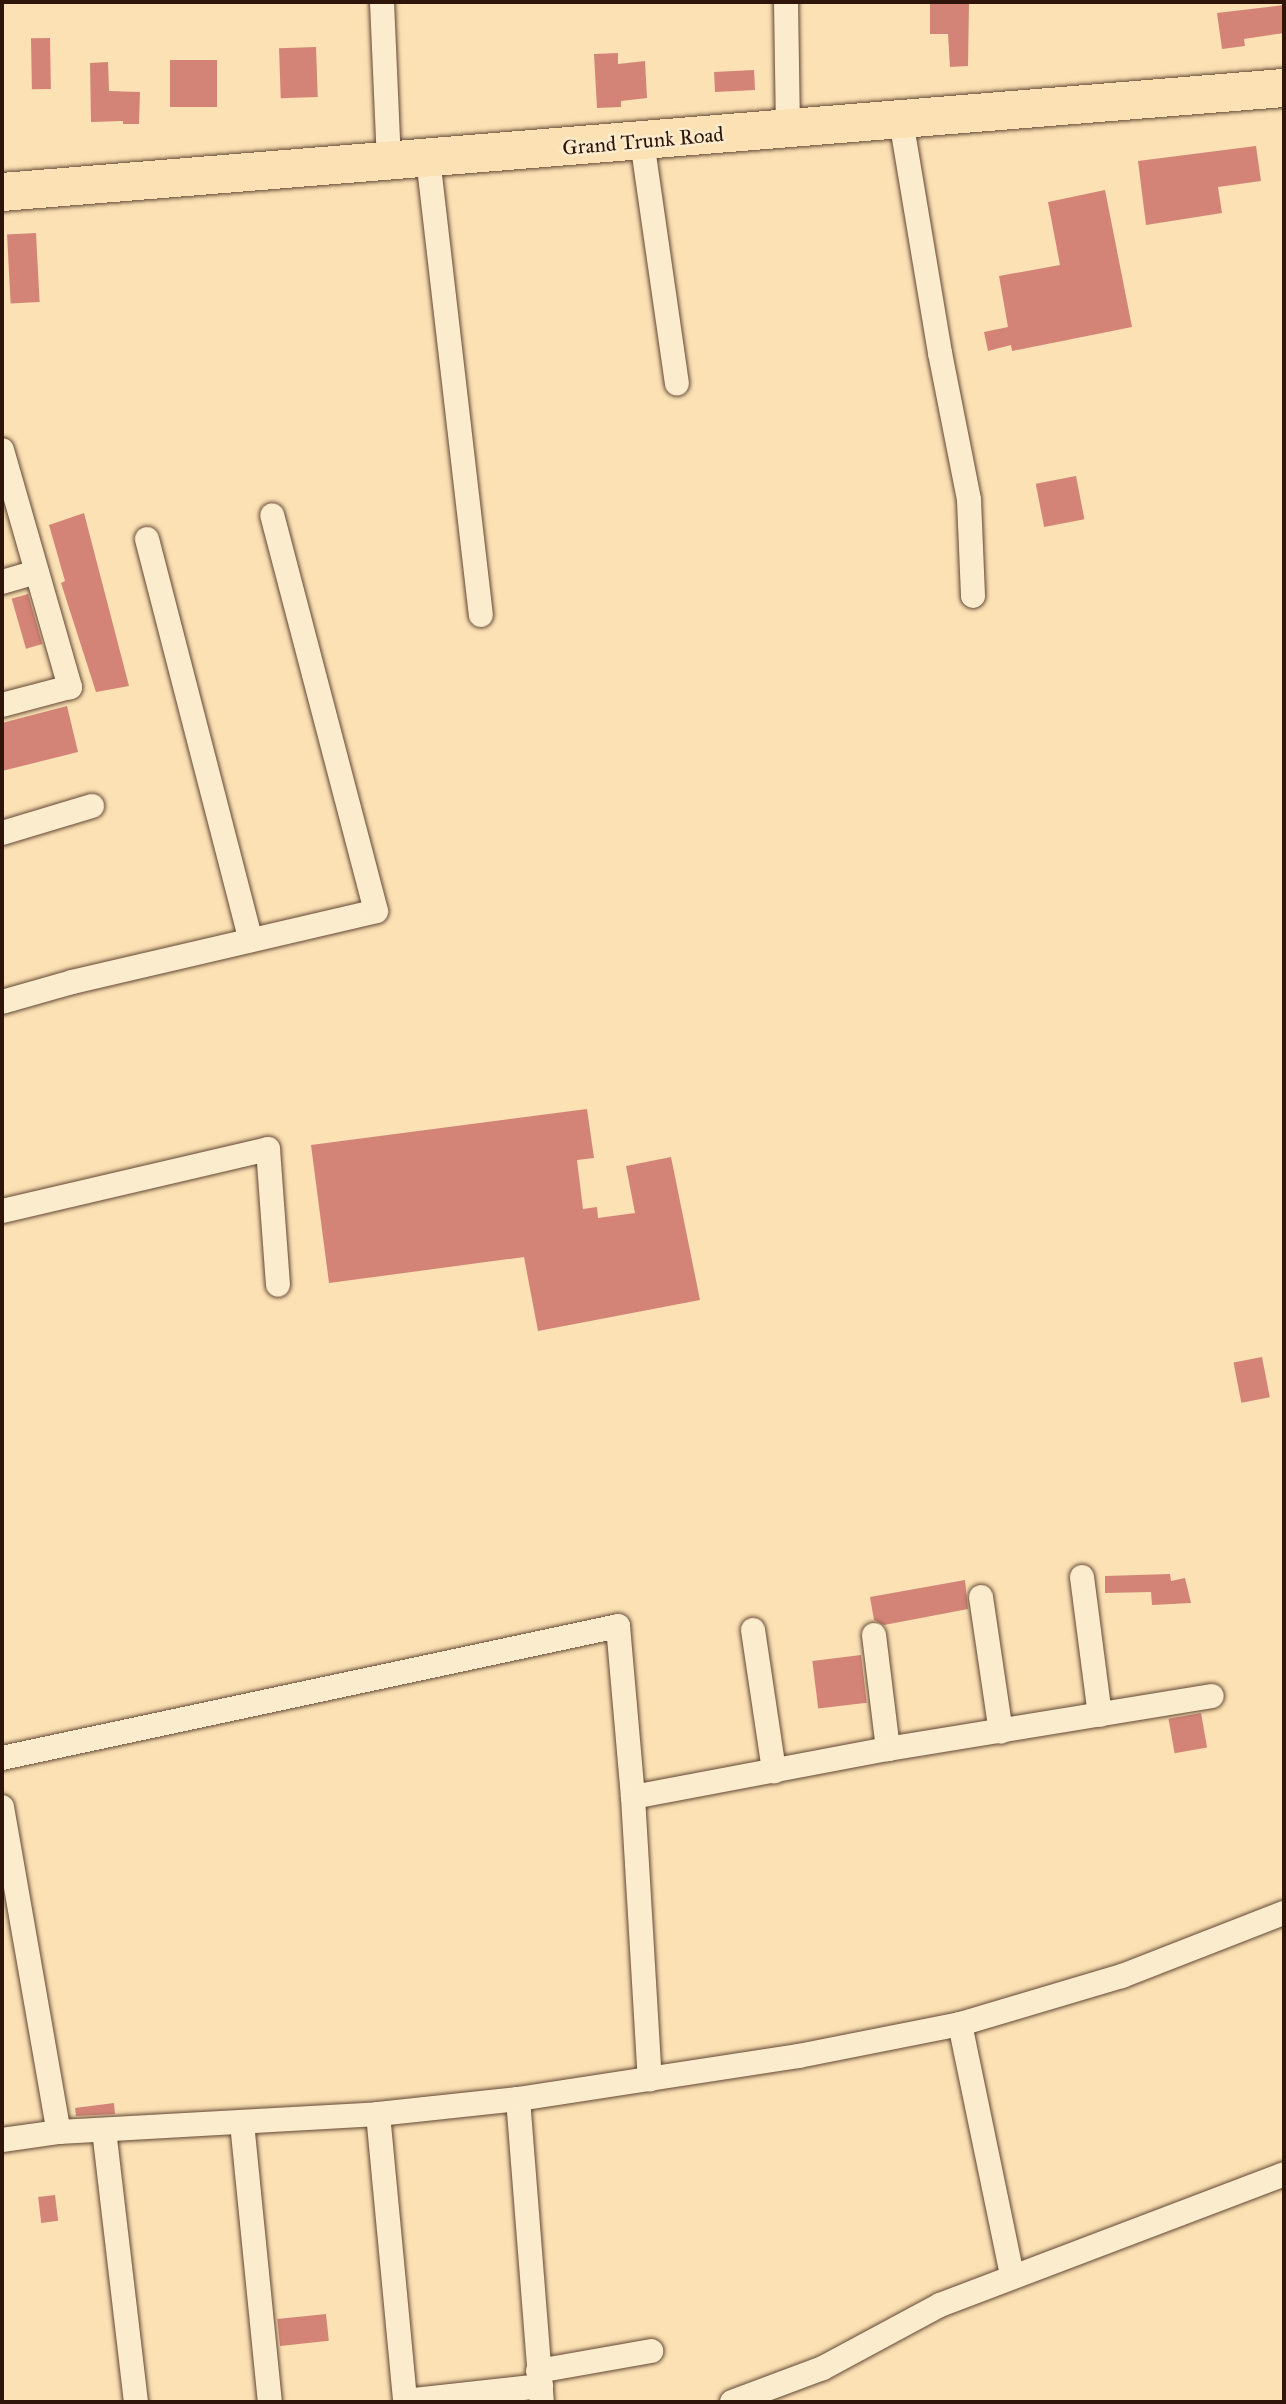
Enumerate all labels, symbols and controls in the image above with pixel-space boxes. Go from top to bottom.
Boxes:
street label: Grand Trunk Road [561,121,725,161]

